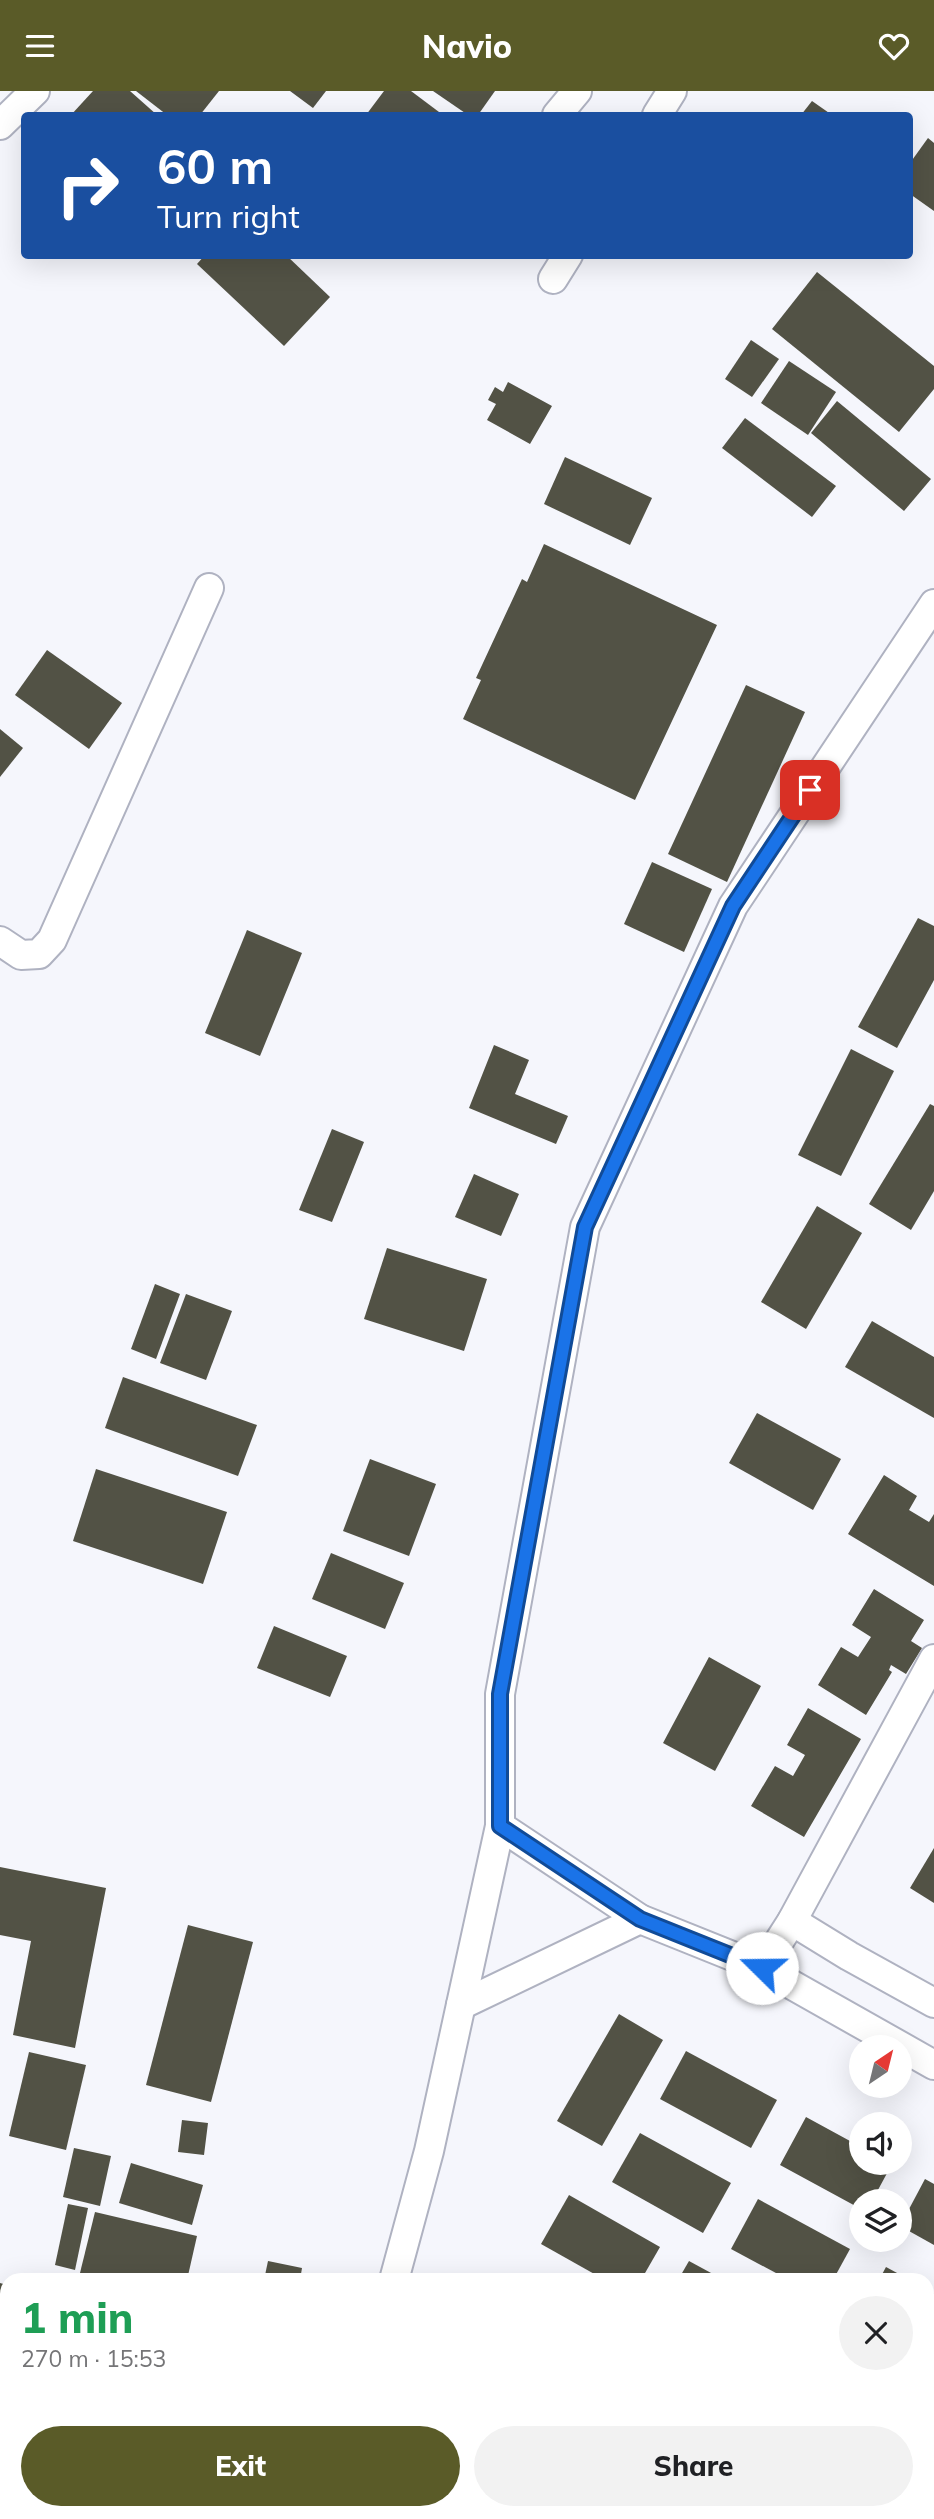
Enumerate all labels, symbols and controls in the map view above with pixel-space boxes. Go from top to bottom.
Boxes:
text: Navio [422,26,512,66]
icon: menu [21,27,59,65]
icon: heart [875,27,913,65]
text: 60 m [157,135,273,196]
icon: right [42,140,133,231]
text: Turn right [157,196,300,236]
pin [780,760,840,820]
icon: arrive [791,771,829,809]
position arrow [725,1931,799,2005]
north arrow [849,2035,912,2098]
map controls [849,2035,912,2252]
button: sound [849,2112,912,2175]
button: layers [849,2189,912,2252]
text: 1 min [21,2291,134,2344]
button: close [839,2296,913,2370]
text: 270 m · 15:53 [21,2344,166,2373]
button: Exit [21,2426,460,2506]
button: Share [474,2426,913,2506]

